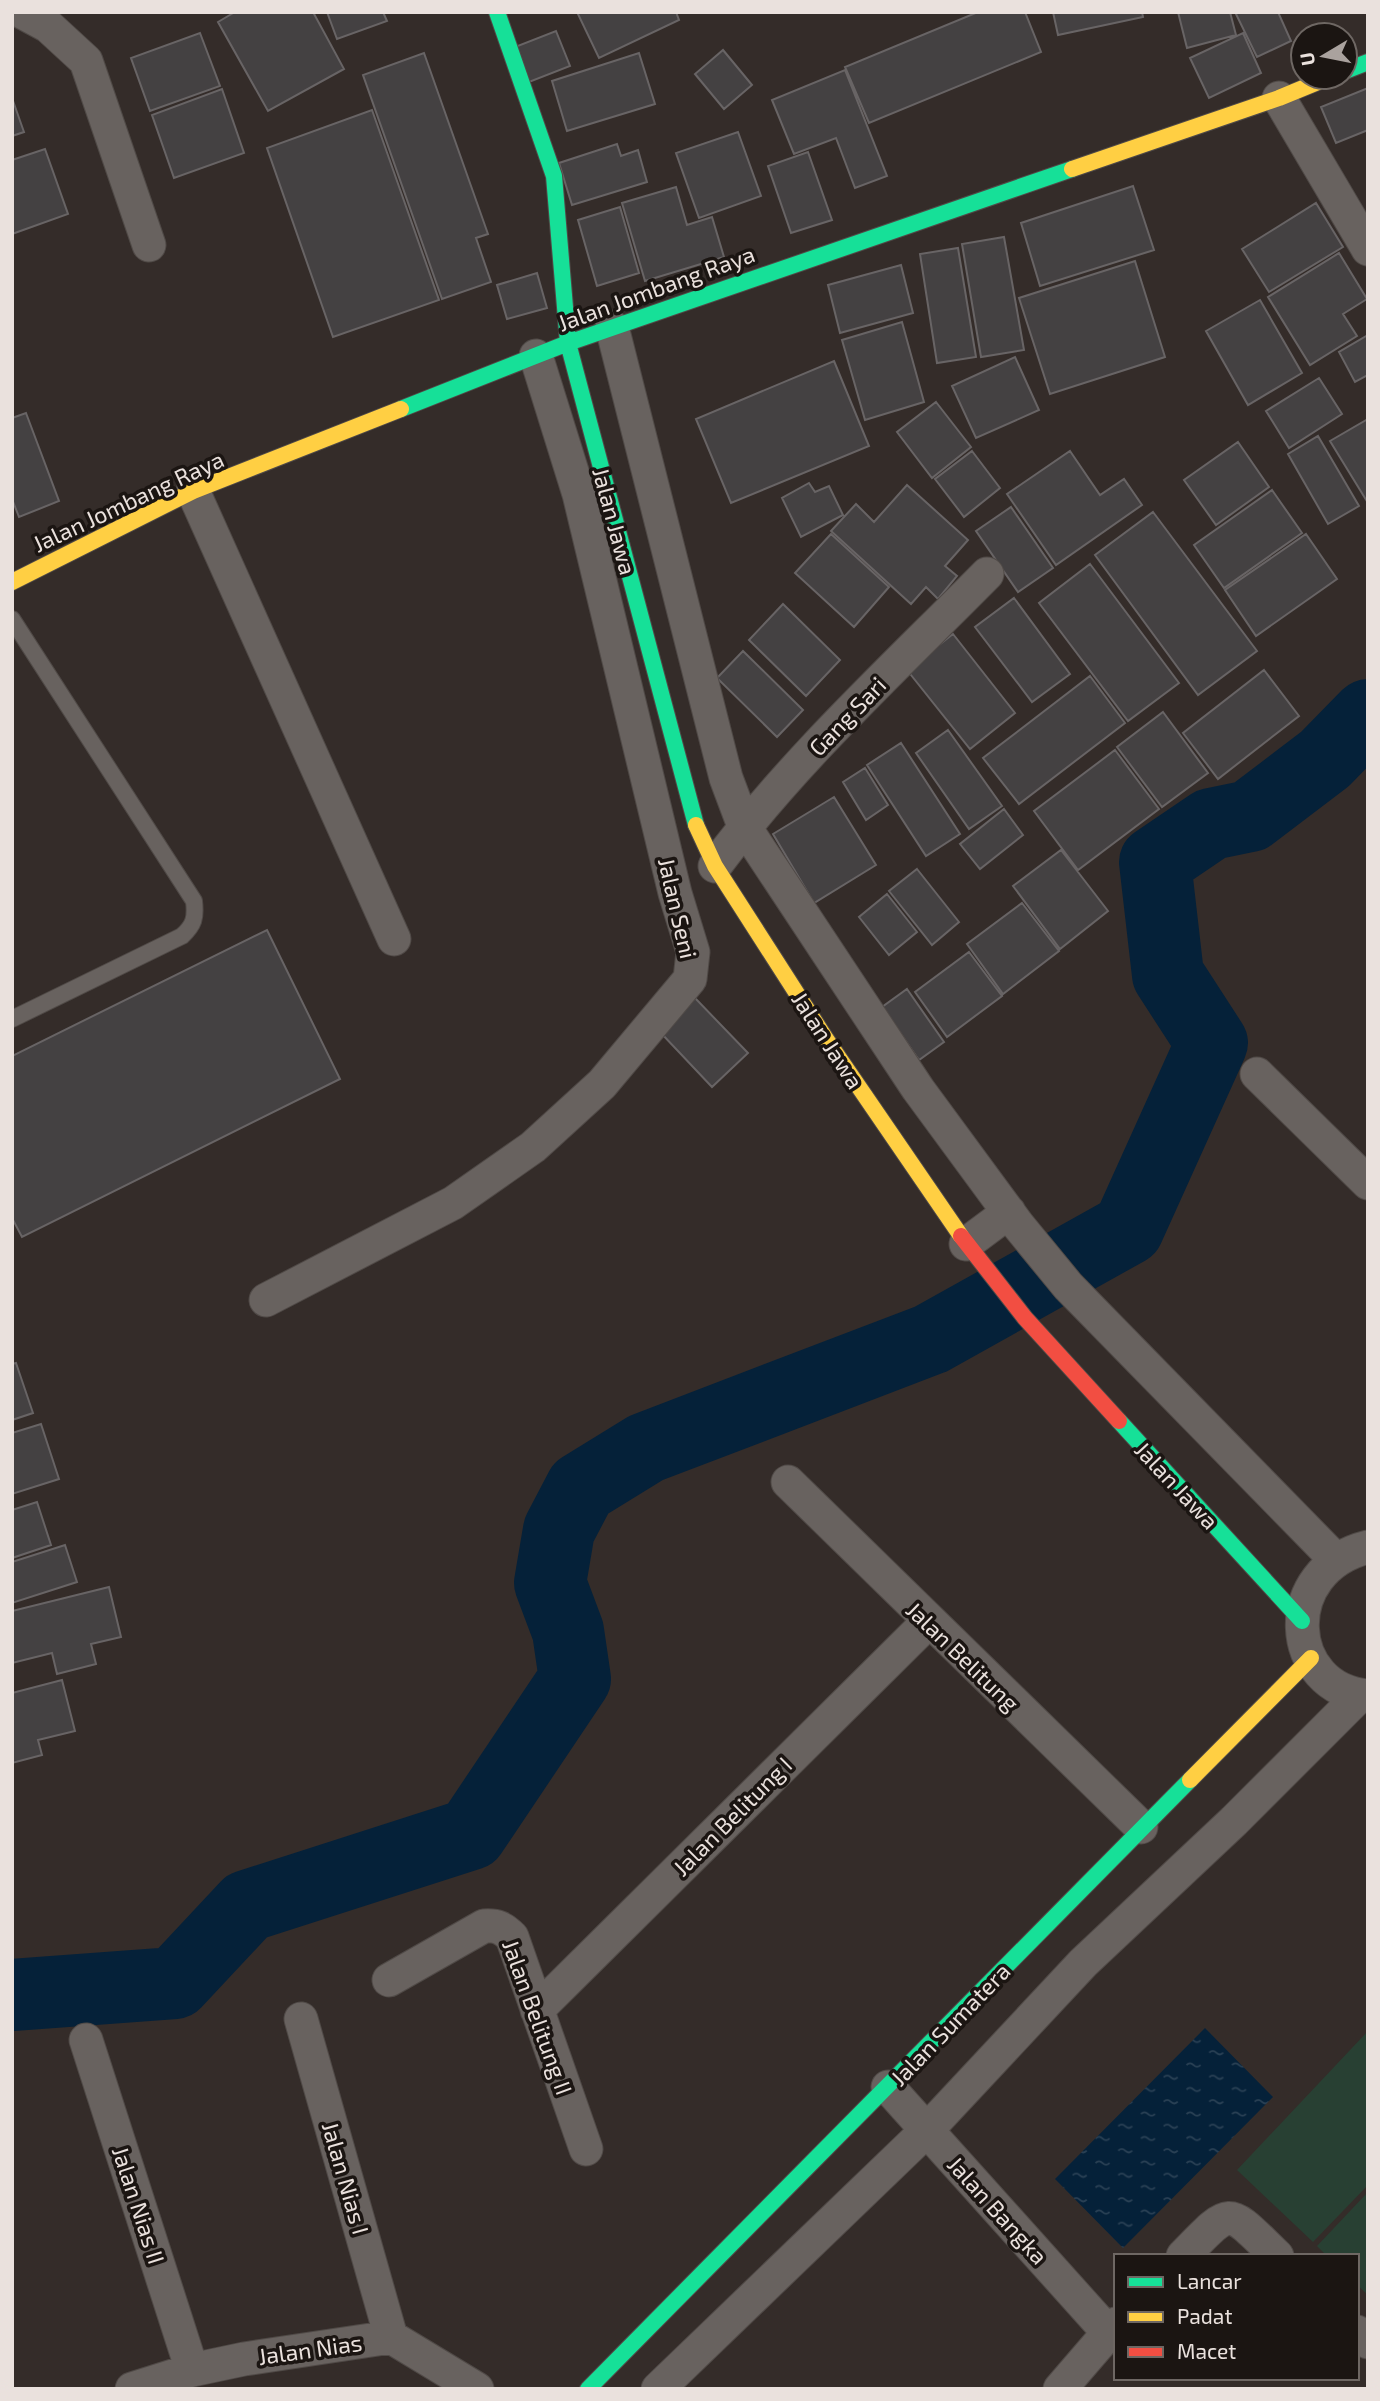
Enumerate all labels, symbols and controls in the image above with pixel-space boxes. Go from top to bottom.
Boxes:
north arrow [1289,21,1359,91]
text: U [1294,51,1319,67]
street label: Jalan Jombang Raya [554,239,758,337]
street label: Jalan Jombang Raya [28,444,228,558]
street label: Jalan Jawa [587,464,643,578]
street label: Gang Sari [803,671,891,761]
street label: Jalan Seni [653,855,703,961]
street label: Jalan Jawa [786,986,870,1094]
street label: Jalan Jawa [1129,1435,1225,1535]
street label: Jalan Belitung [901,1595,1025,1717]
street label: Jalan Belitung I [667,1751,797,1881]
street label: Jalan Belitung II [497,1936,579,2098]
street label: Jalan Sumatera [884,1957,1016,2091]
street label: Jalan Nias I [317,2118,375,2238]
street label: Jalan Nias II [107,2143,171,2267]
street label: Jalan Bangka [942,2150,1054,2270]
legend [1114,2254,1359,2380]
text: Lancar [1177,2268,1242,2293]
text: Padat [1177,2303,1232,2328]
street label: Jalan Nias [256,2328,364,2370]
text: Macet [1177,2338,1236,2363]

